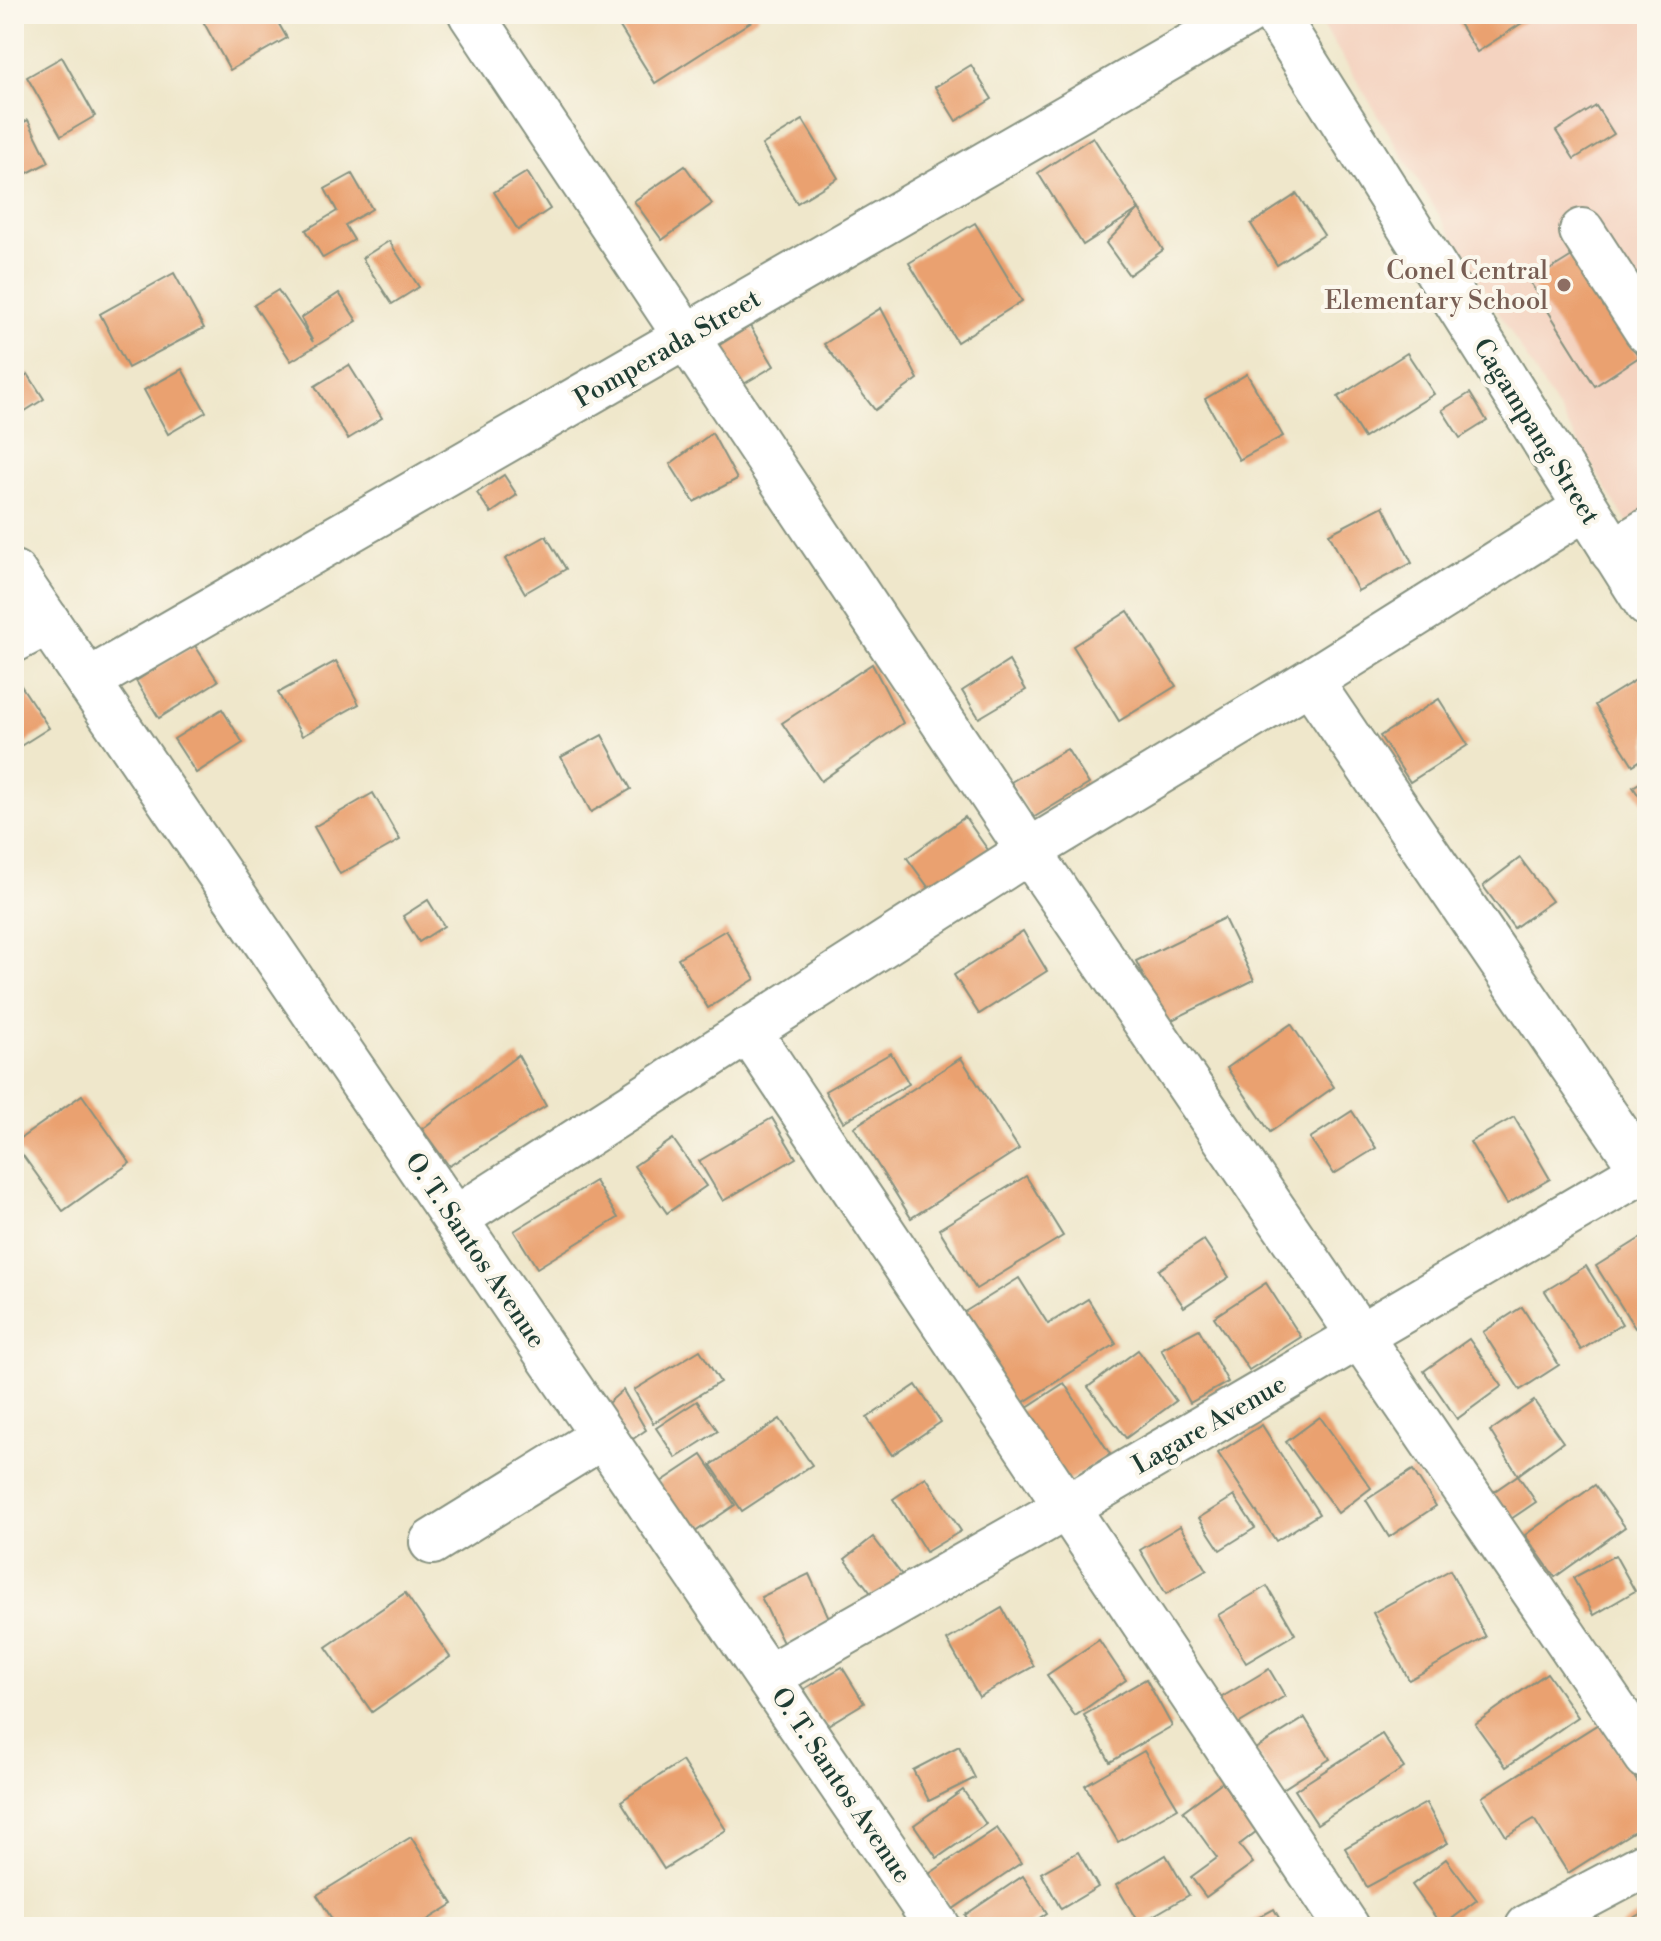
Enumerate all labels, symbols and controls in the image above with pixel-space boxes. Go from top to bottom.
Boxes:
place label: Conel Central Elementary School [1325,255,1548,317]
marker: Conel Central Elementary School [1555,276,1573,294]
street label: Pomperada Street [569,283,766,415]
street label: Cagampang Street [1466,333,1606,531]
street label: O. T. Santos Avenue [398,1147,552,1354]
street label: Lagare Avenue [1127,1368,1292,1482]
street label: O. T. Santos Avenue [764,1682,918,1889]

